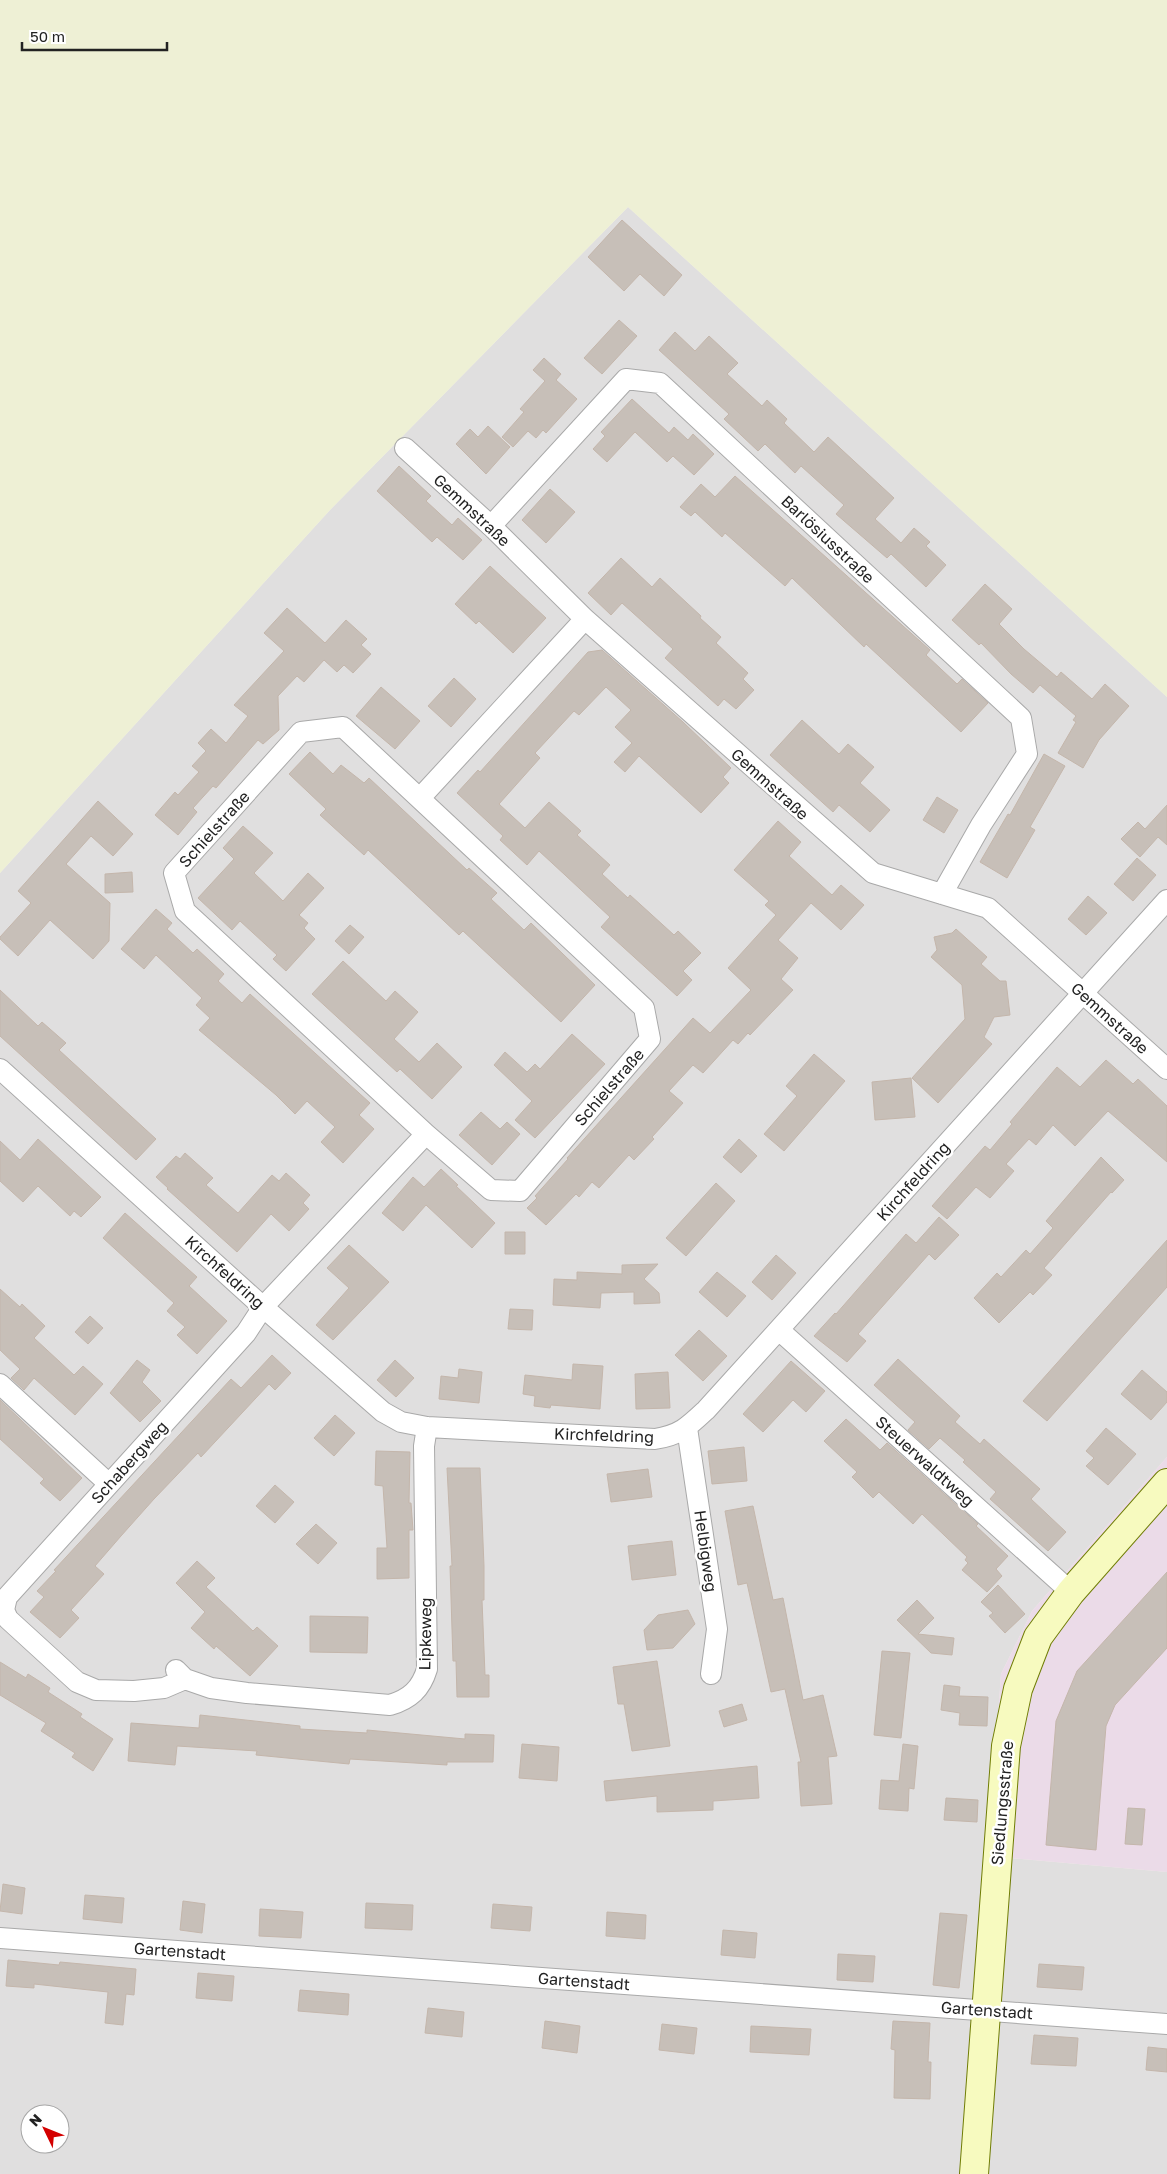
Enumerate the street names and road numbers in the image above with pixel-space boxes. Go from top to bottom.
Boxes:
street label: Gemmstraße [430,469,514,551]
street label: Barlösiusstraße [777,491,879,587]
street label: Gemmstraße [727,744,813,824]
street label: Schielstraße [174,787,254,871]
street label: Gemmstraße [1067,978,1153,1058]
street label: Schielstraße [570,1044,648,1130]
street label: Kirchfeldring [872,1137,954,1225]
street label: Kirchfeldring [181,1231,269,1313]
street label: Steuerwaldtweg [871,1411,979,1511]
street label: Schabergweg [87,1416,171,1508]
street label: Kirchfeldring [554,1423,654,1447]
street label: Helbigweg [690,1509,722,1593]
street label: Lipkeweg [414,1597,436,1671]
street label: Siedlungsstraße [987,1740,1017,1866]
street label: Gartenstadt [133,1938,227,1964]
street label: Gartenstadt [537,1968,631,1994]
street label: Gartenstadt [940,1997,1034,2023]

